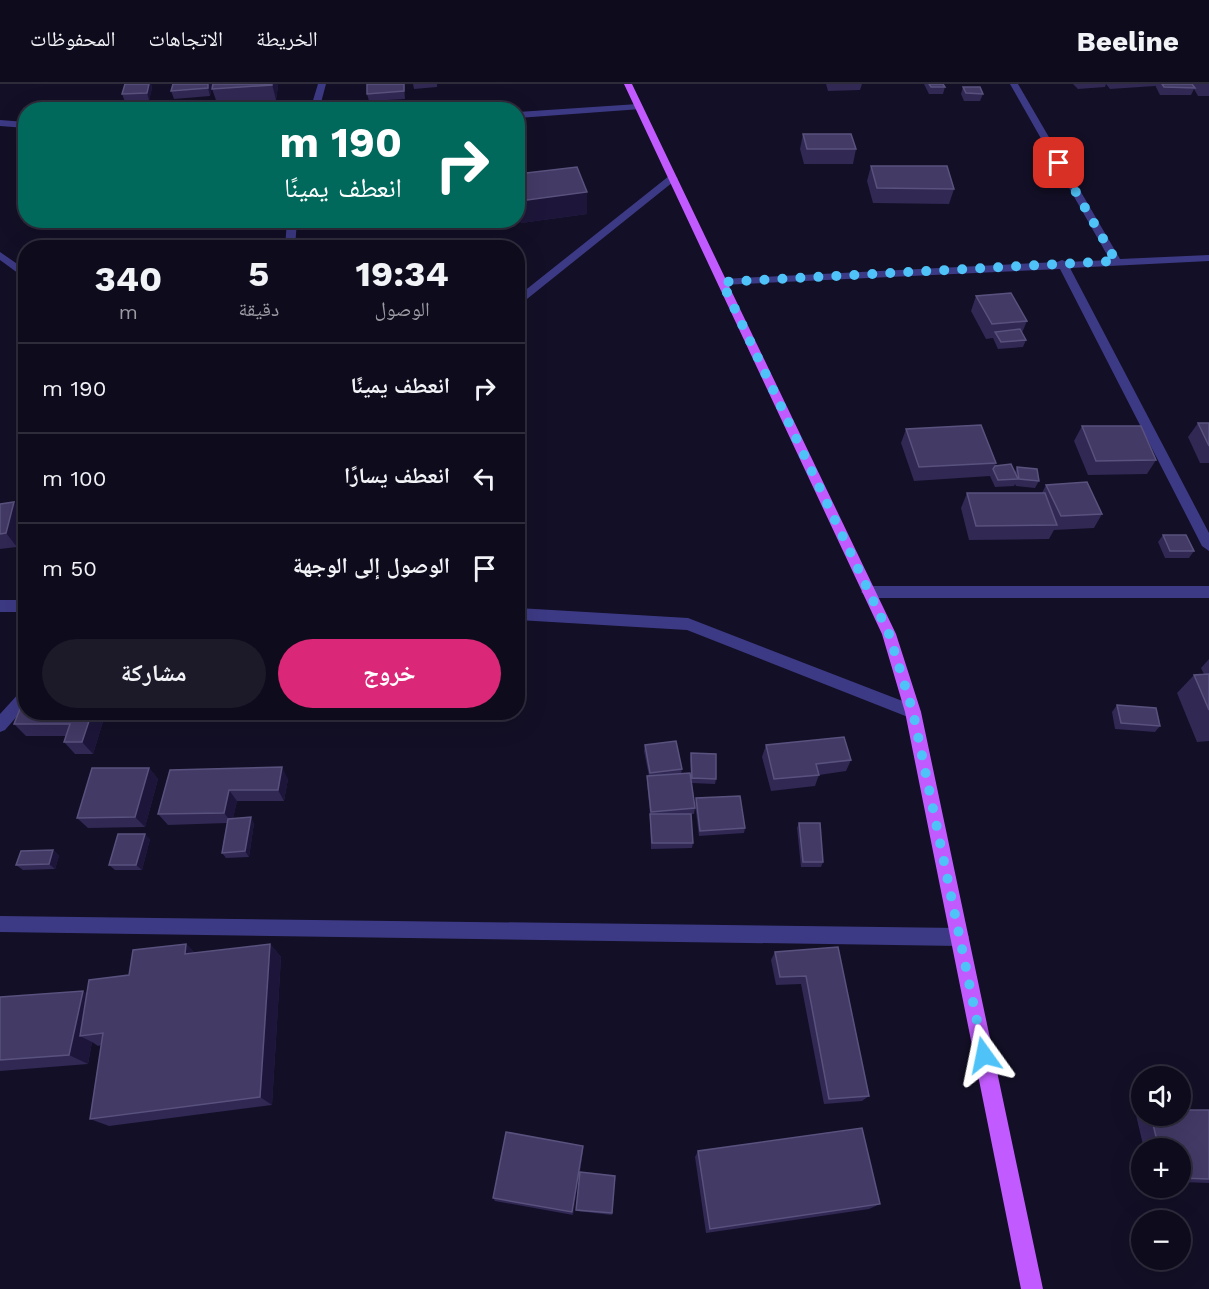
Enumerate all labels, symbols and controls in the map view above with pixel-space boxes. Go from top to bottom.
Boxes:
text: Beeline [1077,25,1179,58]
text: المحفوظات [30,26,115,51]
text: الاتجاهات [148,26,223,51]
text: الخريطة [256,26,318,51]
text: 190 m [279,118,402,167]
icon: right [423,126,501,204]
pin [1033,137,1084,188]
icon: arrive [1042,146,1075,179]
text: انعطف يمينًا [284,172,402,204]
text: 5 [248,253,269,295]
text: 19:34 [356,253,449,295]
text: 340 [94,258,162,300]
text: دقيقة [239,297,279,321]
text: الوصول [374,297,430,321]
text: m [119,300,138,324]
icon: right [468,372,501,405]
text: انعطف يمينًا [350,373,450,398]
text: 190 m [42,376,106,401]
icon: left [468,462,501,495]
text: انعطف يسارًا [344,463,450,488]
text: 100 m [42,466,106,491]
icon: arrive [468,552,501,585]
text: الوصول إلى الوجهة [293,553,450,578]
text: 50 m [42,556,97,581]
button: مشاركة [42,639,266,708]
button: خروج [278,639,501,708]
position arrow [952,1023,1016,1087]
map controls [1131,1066,1191,1270]
button: sound [1131,1066,1191,1126]
button: + [1131,1138,1191,1198]
button: − [1131,1210,1191,1270]

